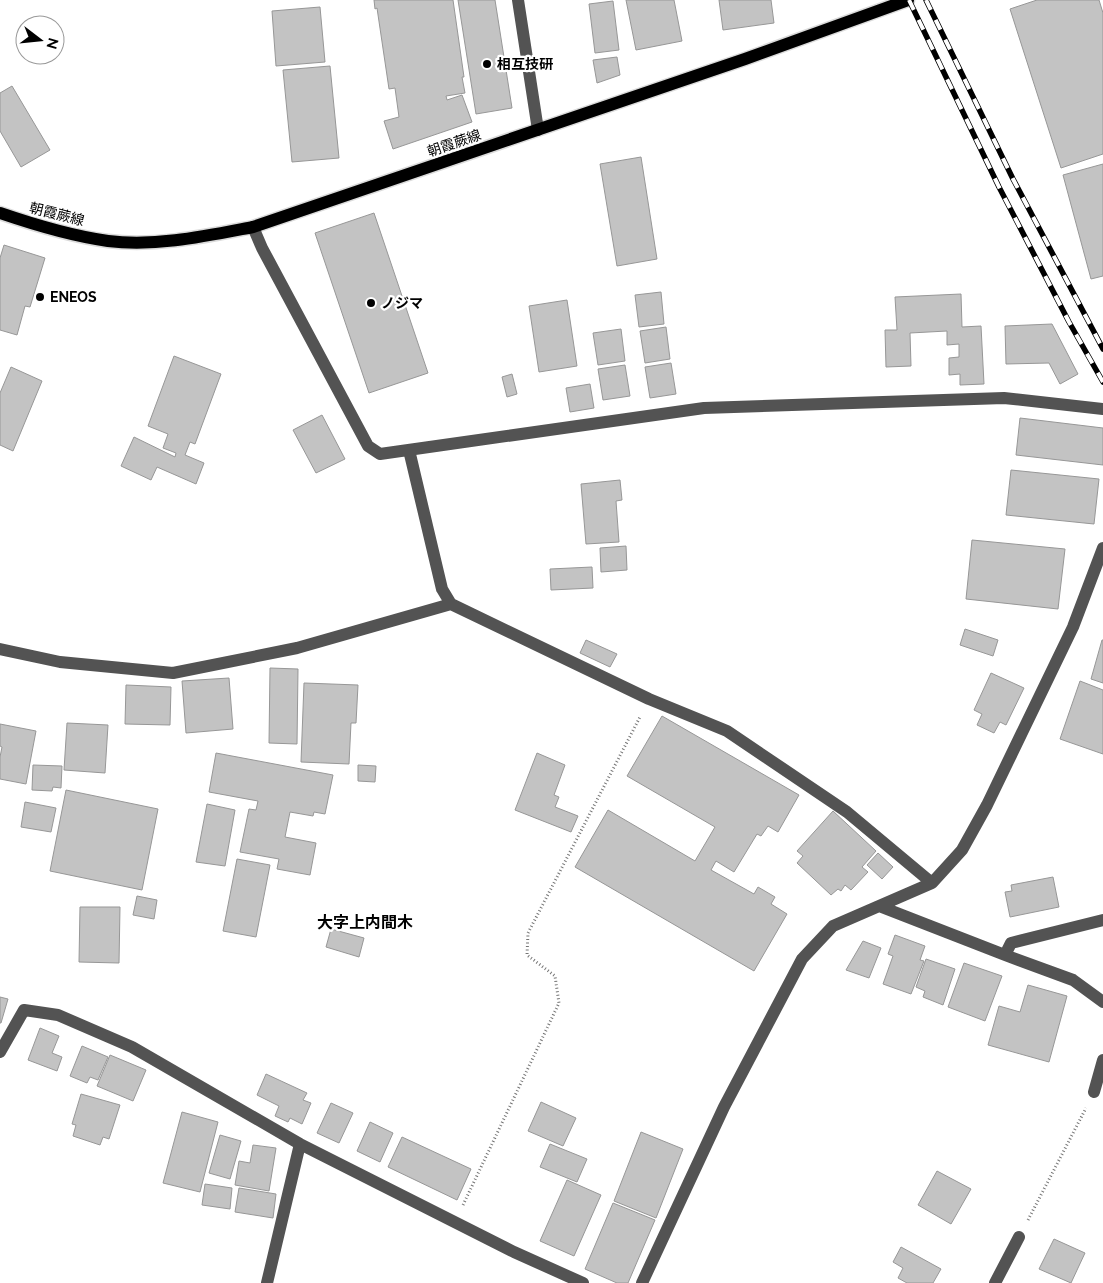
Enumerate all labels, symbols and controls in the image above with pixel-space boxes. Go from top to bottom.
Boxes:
north arrow [15,15,65,65]
text: N [43,36,62,51]
place label: 相互技研 [497,56,553,72]
marker: 相互技研 [481,58,493,70]
street label: 朝霞蕨線 [425,126,483,160]
street label: 朝霞蕨線 [28,199,86,229]
place label: ENEOS [50,289,97,305]
marker: ENEOS [34,291,46,303]
place label: ノジマ [381,295,423,311]
marker: ノジマ [365,297,377,309]
district label: 大字上内間木 [317,913,413,932]

